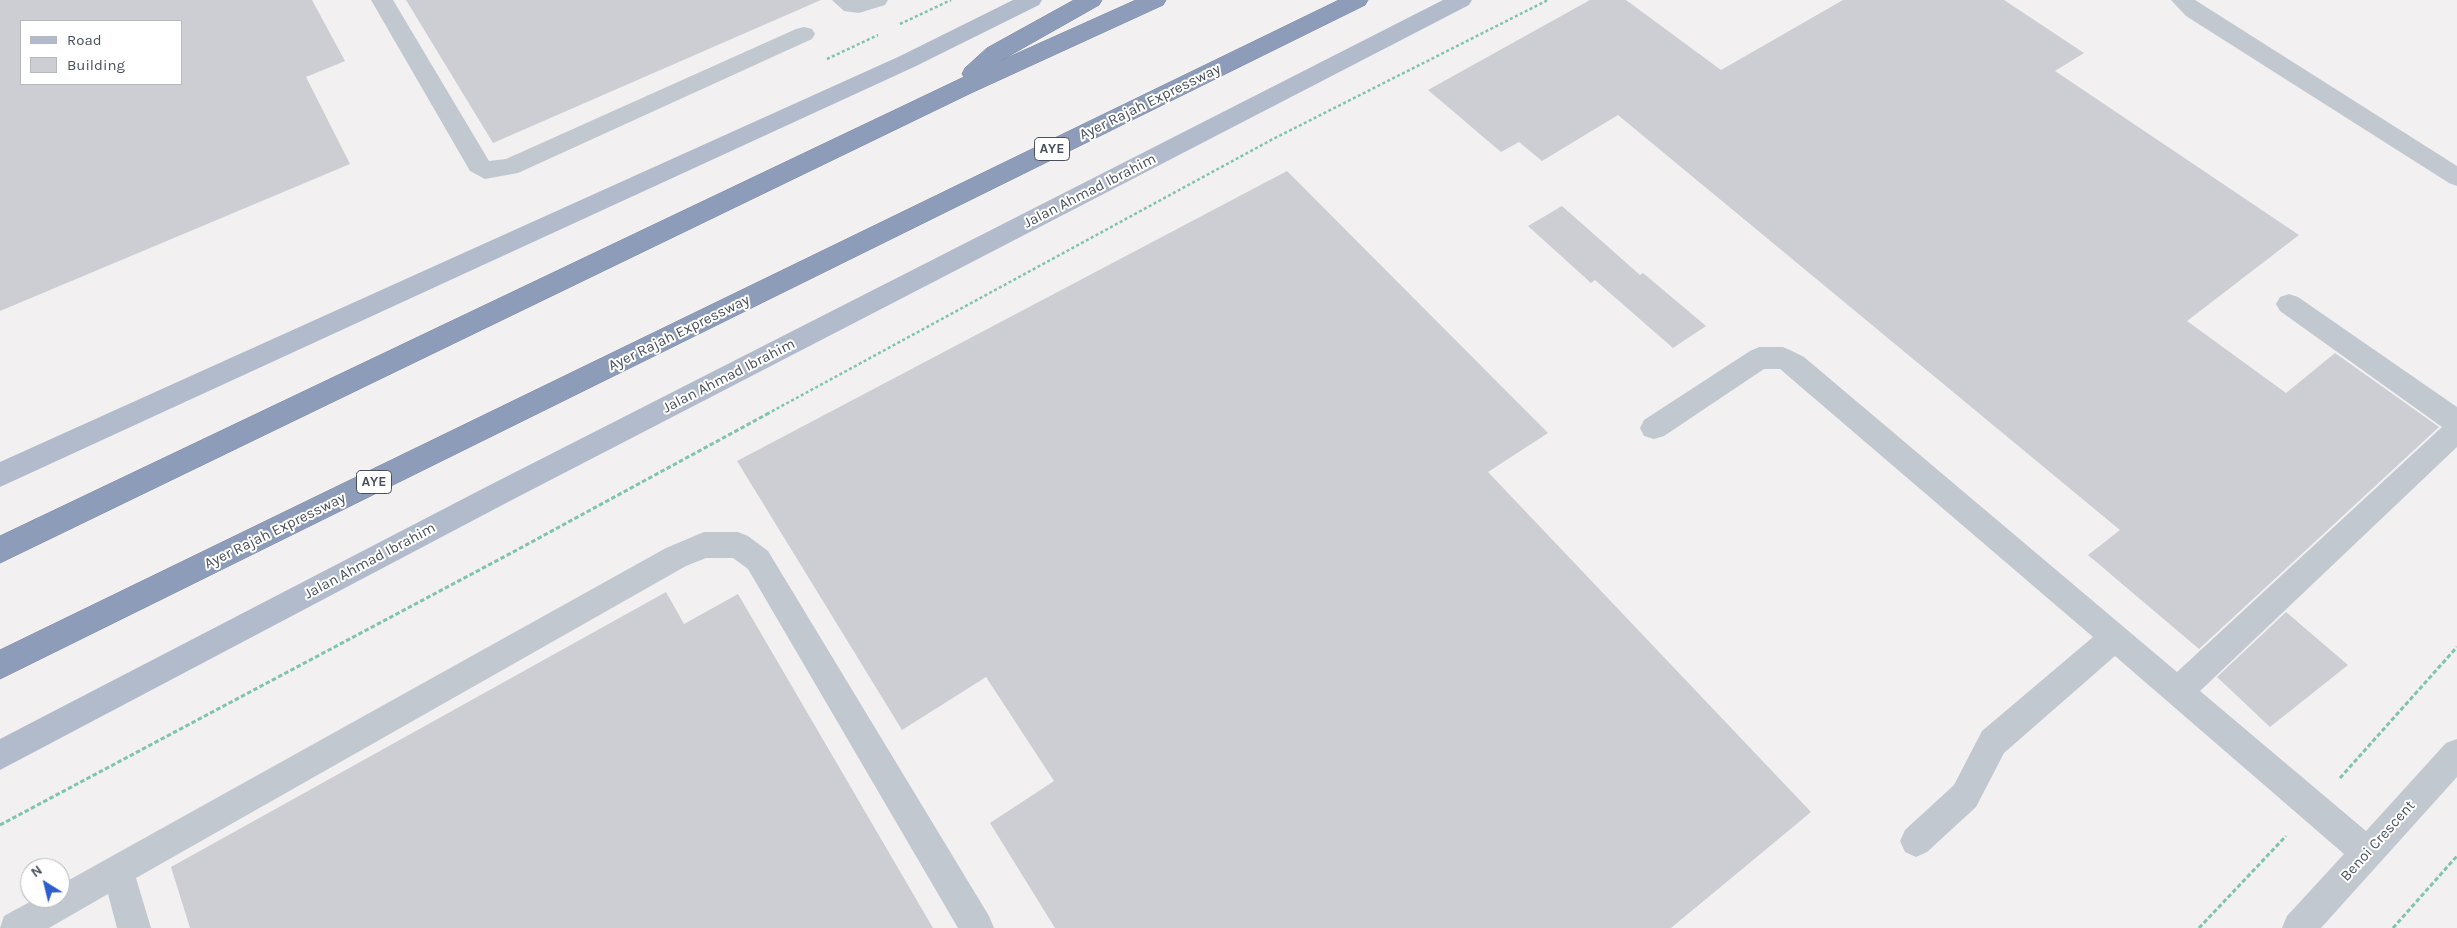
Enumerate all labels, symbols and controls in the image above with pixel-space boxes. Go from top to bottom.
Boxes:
legend [20,20,182,85]
text: Road [67,31,102,49]
text: Building [67,56,125,74]
street label: Ayer Rajah Expressway [1077,60,1223,144]
road number: AYE [1034,138,1070,160]
street label: Jalan Ahmad Ibrahim [1021,150,1159,232]
street label: Ayer Rajah Expressway [606,291,752,375]
street label: Jalan Ahmad Ibrahim [660,335,798,417]
road number: AYE [356,471,392,494]
street label: Ayer Rajah Expressway [202,489,348,573]
street label: Jalan Ahmad Ibrahim [301,519,439,603]
street label: Benoi Crescent [2337,797,2419,885]
north arrow [20,858,70,908]
text: N [27,861,46,881]

